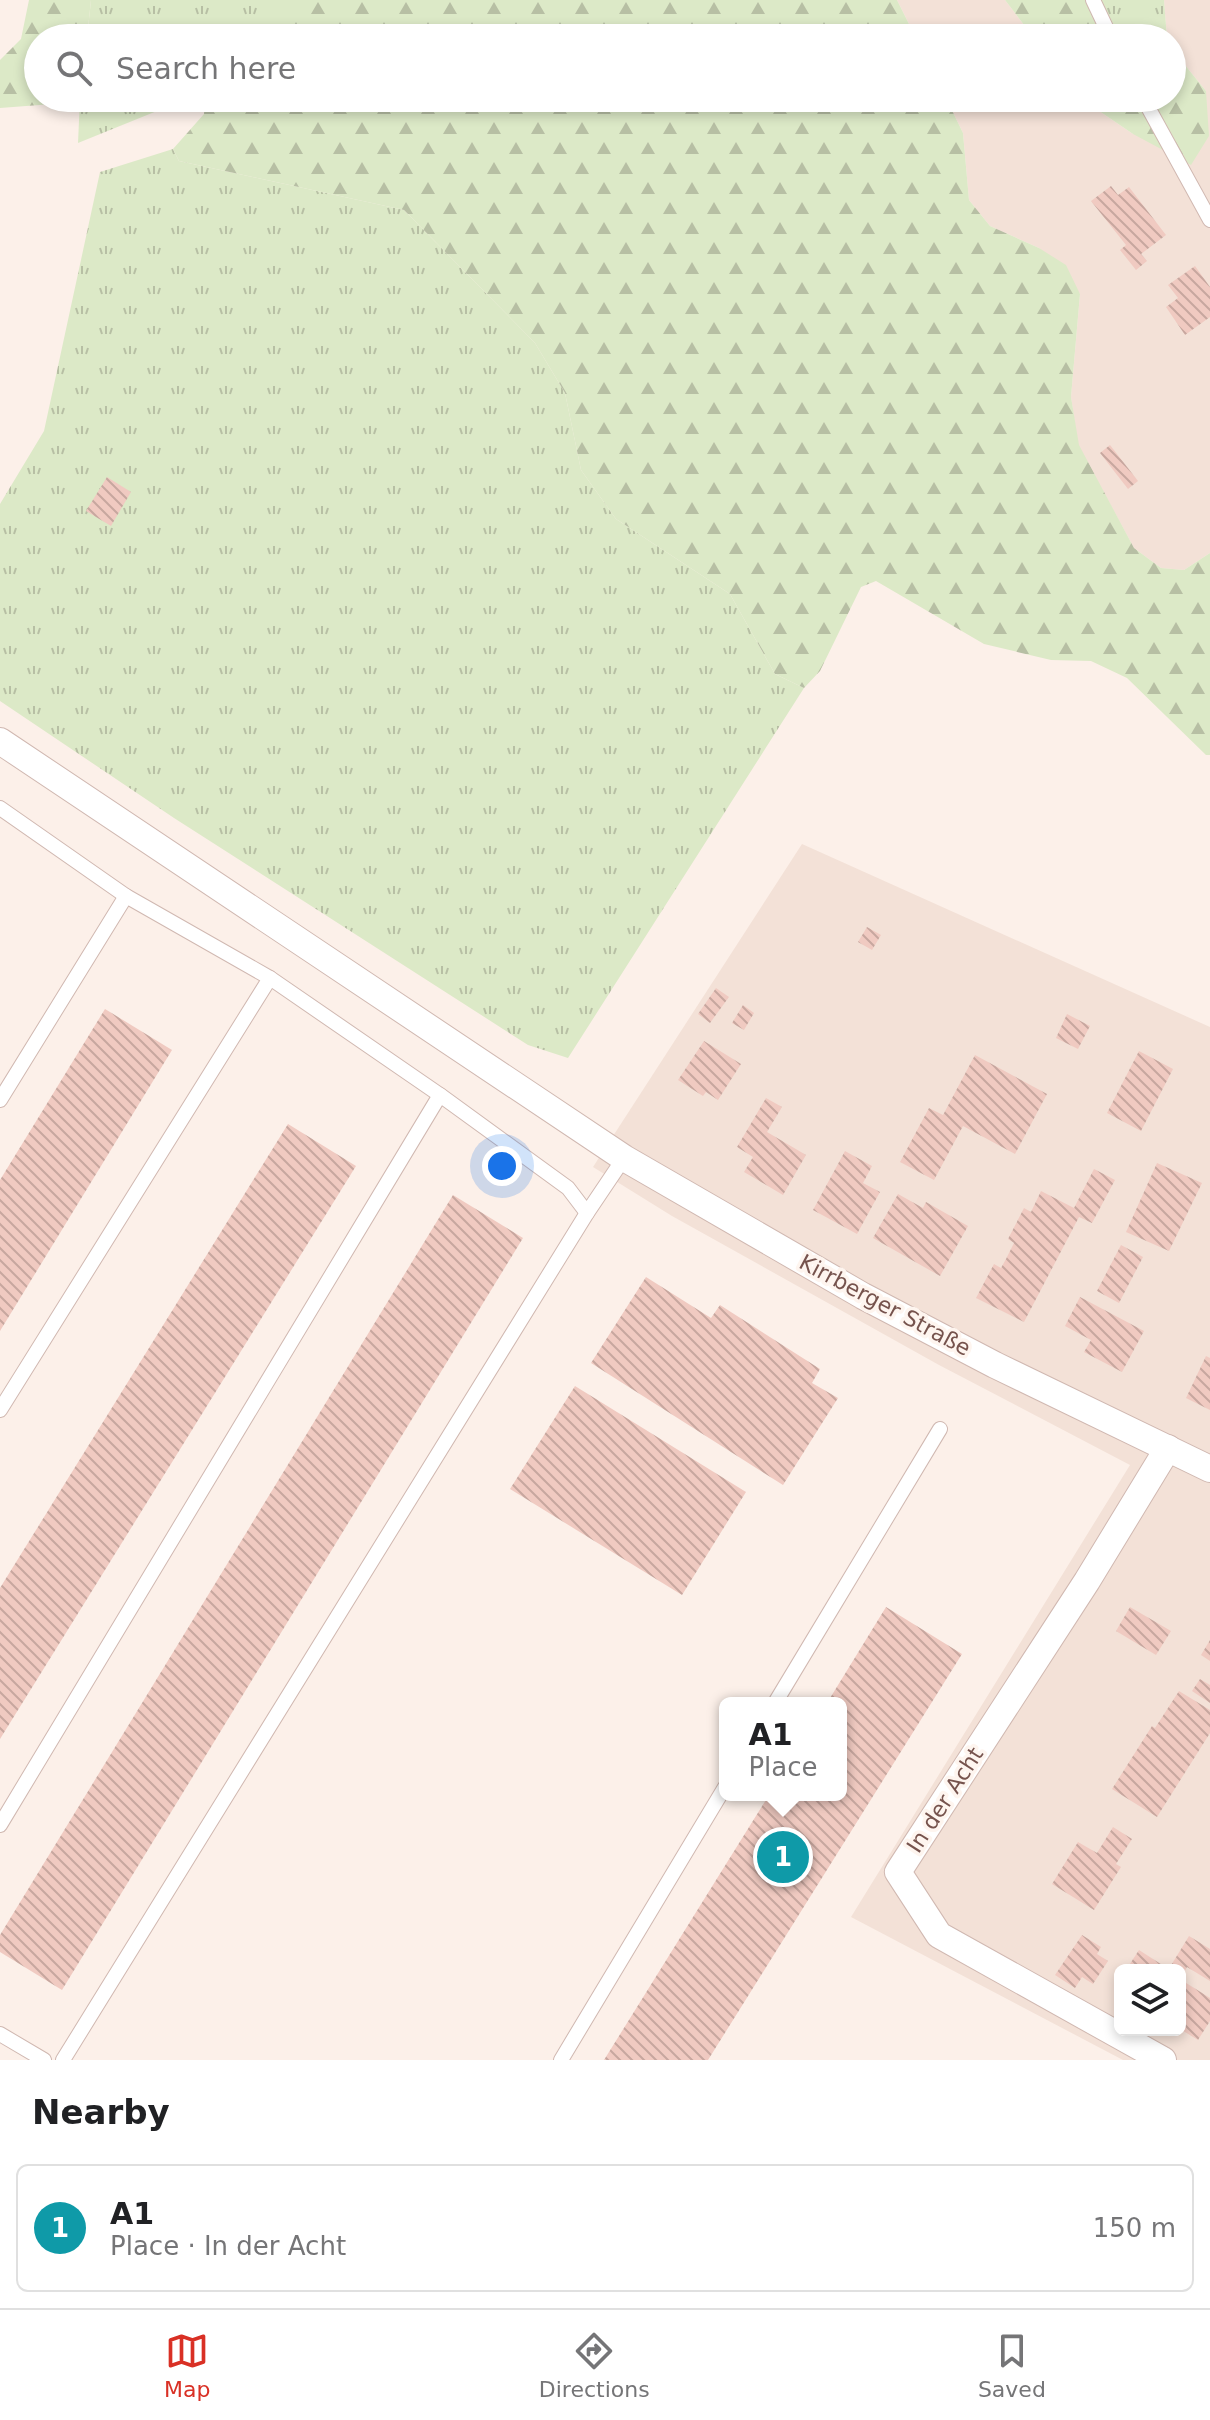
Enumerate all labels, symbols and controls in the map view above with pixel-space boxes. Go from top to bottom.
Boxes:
search box [24,24,1186,112]
icon: search [52,46,96,90]
text: Search here [116,51,296,86]
your location [482,1146,522,1186]
street label: Kirrberger Straße [795,1249,975,1361]
popup [719,1697,847,1801]
text: A1 [748,1717,793,1752]
street label: In der Acht [902,1742,988,1857]
text: Place [748,1752,818,1782]
pin: 1 [757,1827,809,1887]
map controls [1114,1964,1186,2036]
button: layers [1114,1964,1186,2036]
text: Nearby [32,2092,170,2132]
text: A1 [110,2196,154,2231]
text: 1 [51,2213,69,2243]
text: 150 m [1093,2213,1176,2243]
text: Place · In der Acht [110,2231,346,2261]
tab: Map [164,2329,211,2402]
tab: Directions [539,2329,650,2402]
tab: Saved [978,2329,1046,2402]

